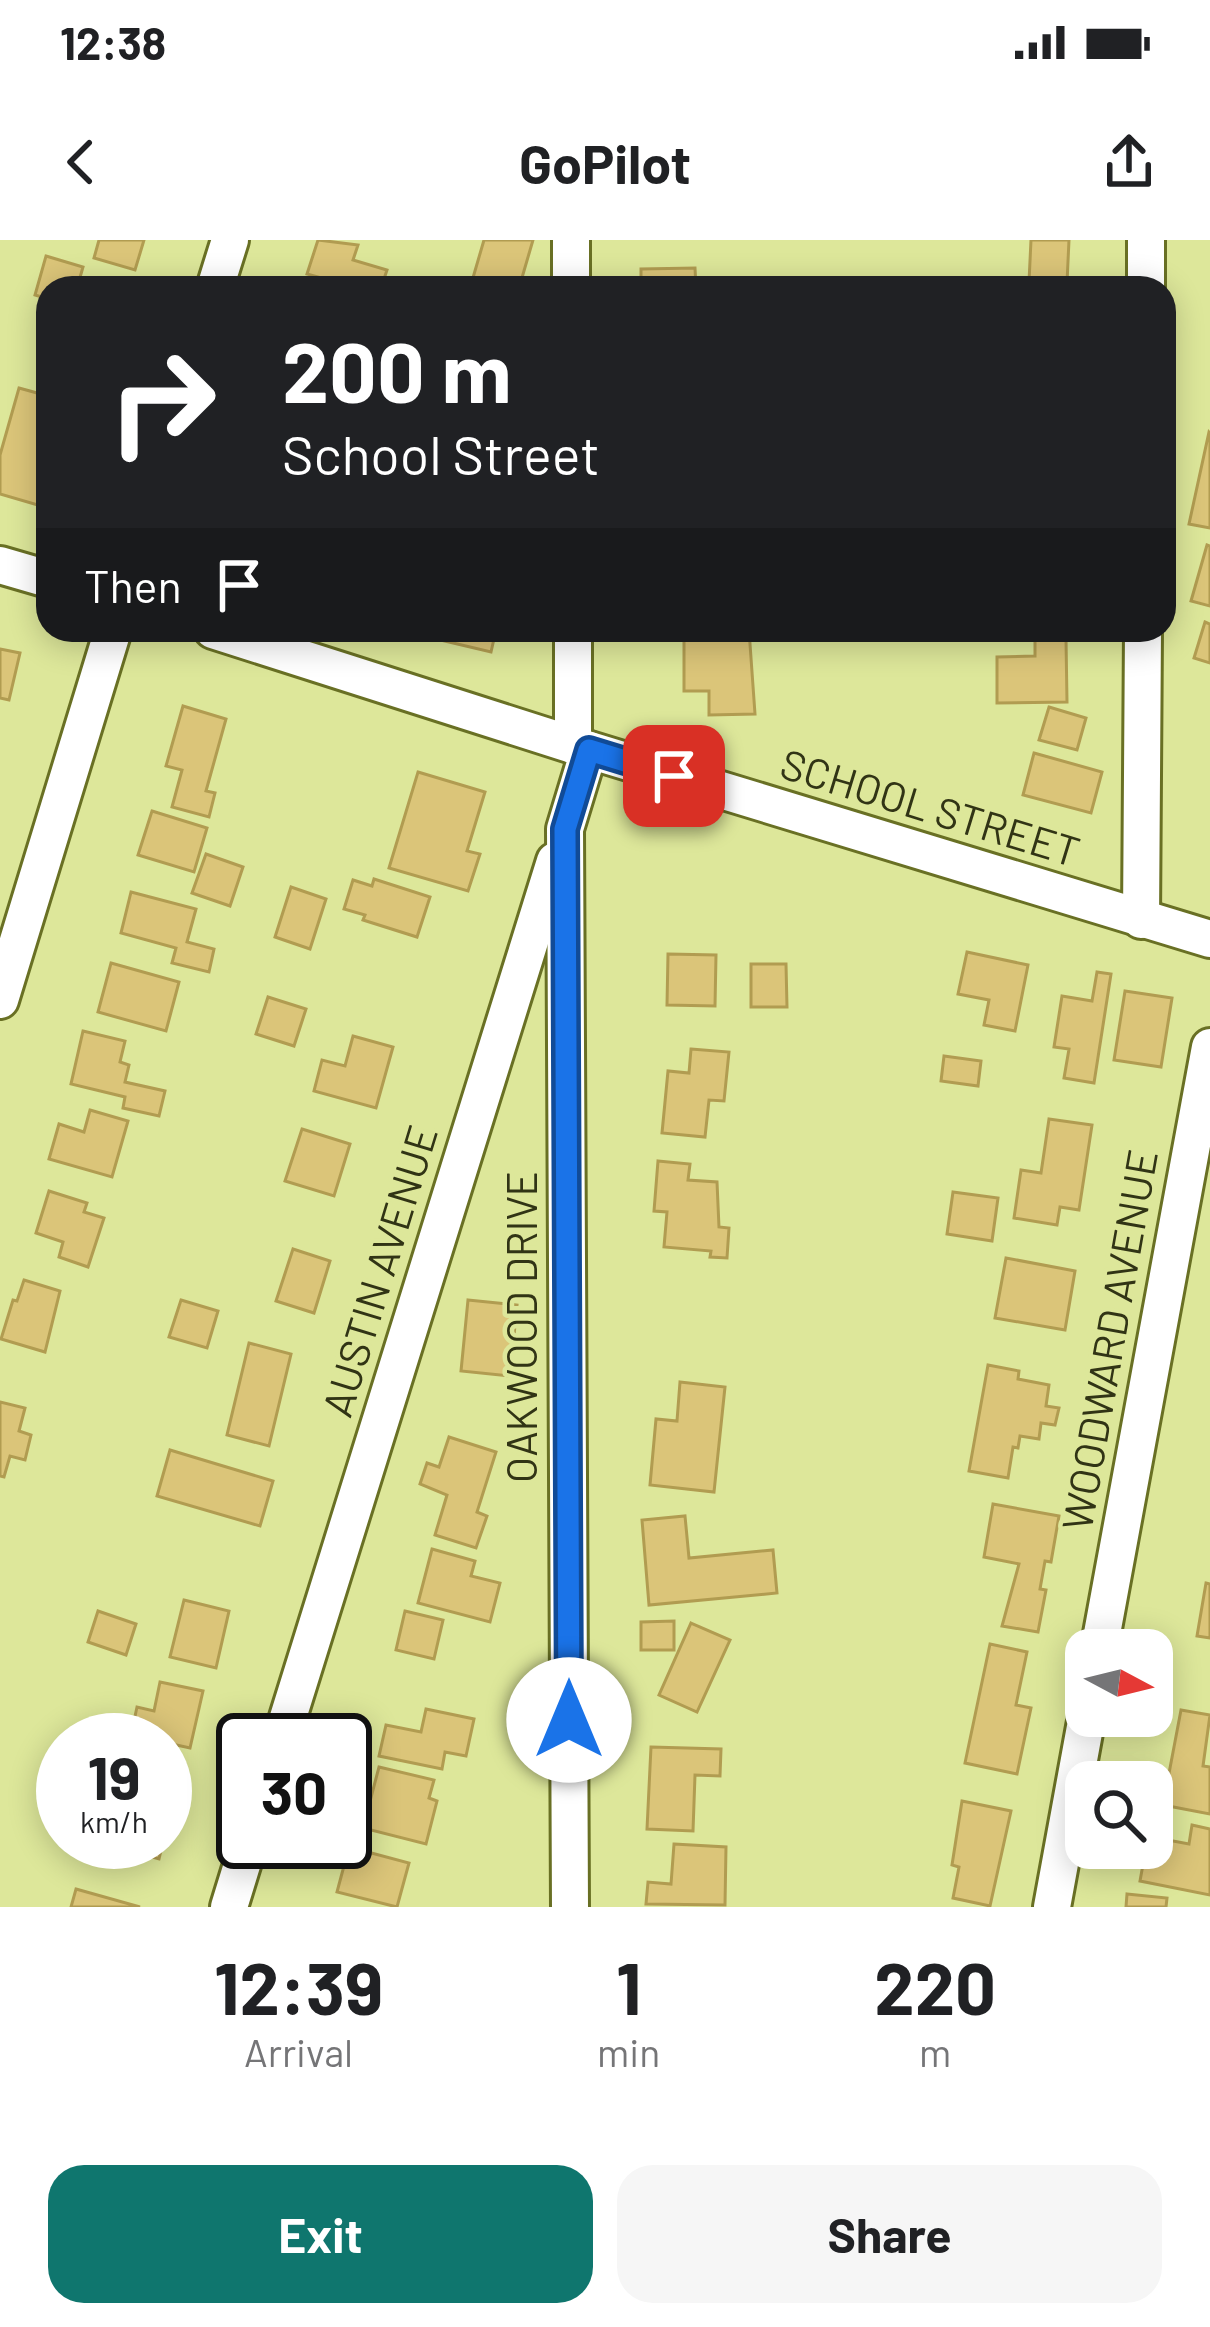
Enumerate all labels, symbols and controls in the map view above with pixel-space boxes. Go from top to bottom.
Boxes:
text: 12:38 [60,15,166,69]
icon: back [48,129,114,195]
icon: share [1096,129,1162,195]
text: GoPilot [519,130,691,195]
text: 200 m [282,319,512,420]
icon: right [84,324,240,480]
text: School Street [282,421,600,486]
icon: arrive [206,552,272,618]
text: Then [84,558,182,612]
pin [623,725,725,827]
street label: SCHOOL STREET [775,737,1086,875]
icon: arrive [641,743,707,809]
street label: AUSTIN AVENUE [310,1119,446,1422]
street label: WOODWARD AVENUE [1050,1145,1166,1534]
street label: OAKWOOD DRIVE [495,1171,545,1483]
north arrow [1065,1629,1173,1737]
map controls [1065,1629,1173,1869]
position arrow [506,1657,632,1783]
speed limit sign: 30 [216,1713,372,1869]
text: 19 [87,1740,141,1812]
button: search [1065,1761,1173,1869]
text: km/h [80,1803,148,1839]
text: 12:39 [214,1943,383,2029]
text: 1 [616,1943,641,2029]
text: 220 [874,1943,996,2029]
text: Arrival [244,2028,353,2075]
text: min [597,2028,660,2075]
text: m [919,2028,951,2075]
button: Exit [48,2165,593,2303]
button: Share [617,2165,1162,2303]

